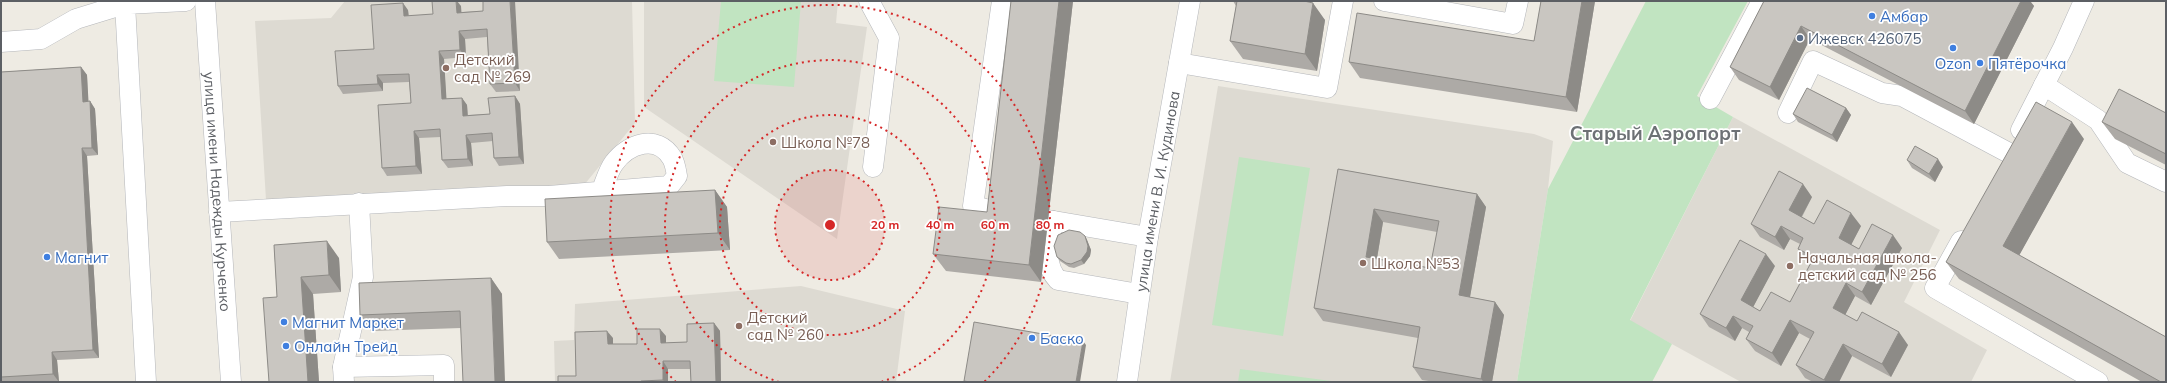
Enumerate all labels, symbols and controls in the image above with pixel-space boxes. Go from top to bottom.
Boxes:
place label: Амбар [1880,7,1928,26]
marker: Амбар [1867,11,1877,21]
place label: Ижевск 426075 [1808,29,1922,48]
marker: Ижевск 426075 [1795,33,1805,43]
marker: Ozon [1948,43,1958,53]
place label: Детский сад № 269 [454,50,531,86]
place label: Ozon [1935,54,1971,73]
place label: Пятёрочка [1988,54,2066,73]
marker: Пятёрочка [1975,58,1985,68]
marker: Детский сад № 269 [441,63,451,73]
street label: улица имени Надежды Курченко [200,71,236,312]
street label: улица имени В. И. Кудинова [1131,89,1183,293]
district label: Старый Аэропорт [1570,121,1741,145]
place label: Школа №78 [781,133,870,152]
marker: Школа №78 [768,137,778,147]
text: 20 m [871,217,899,232]
text: 40 m [926,217,954,232]
text: 60 m [981,217,1009,232]
text: 80 m [1036,217,1064,232]
centre of rings [823,218,837,232]
place label: Магнит [55,248,109,267]
place label: Начальная школа- детский сад № 256 [1798,248,1937,284]
marker: Магнит [42,252,52,262]
place label: Школа №53 [1371,254,1460,273]
marker: Школа №53 [1358,258,1368,268]
marker: Начальная школа- детский сад № 256 [1785,261,1795,271]
place label: Детский сад № 260 [747,308,824,344]
place label: Магнит Маркет [292,313,404,332]
marker: Магнит Маркет [279,317,289,327]
marker: Детский сад № 260 [734,321,744,331]
place label: Баско [1040,329,1084,348]
marker: Баско [1027,333,1037,343]
place label: Онлайн Трейд [294,337,398,356]
marker: Онлайн Трейд [281,341,291,351]

